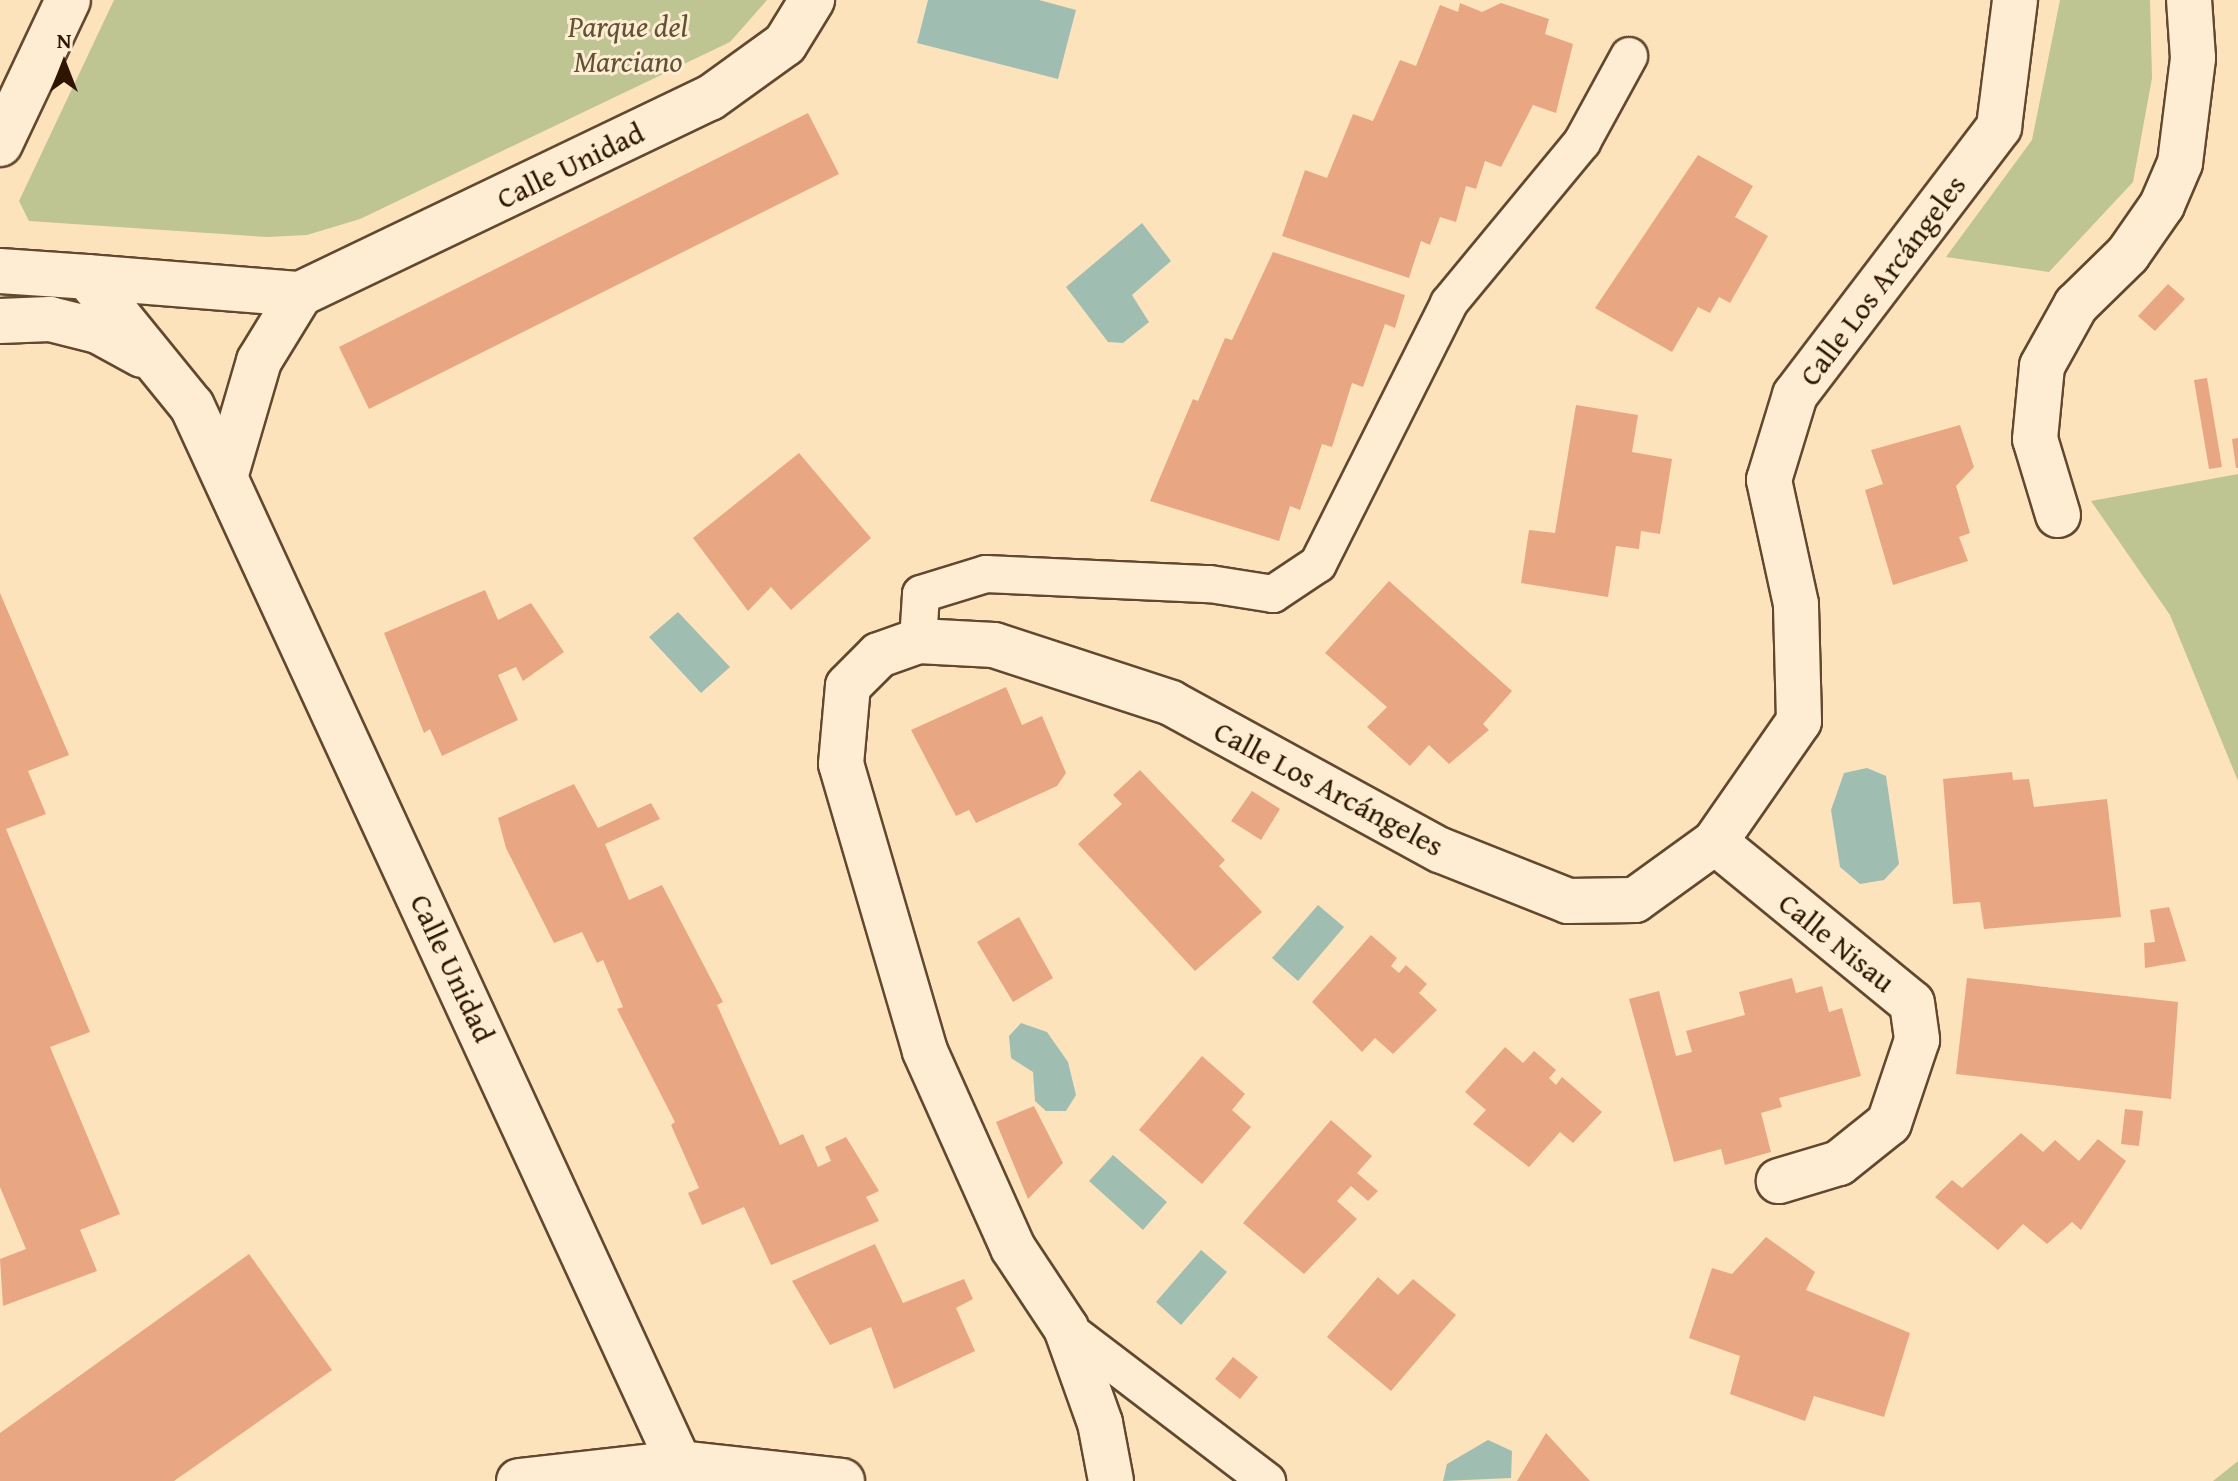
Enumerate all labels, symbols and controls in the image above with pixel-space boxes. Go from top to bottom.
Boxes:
park label: Parque del Marciano [568,8,688,78]
north arrow [24,24,104,104]
text: N [57,24,71,56]
street label: Calle Unidad [491,114,649,216]
street label: Calle Los Arcángeles [1791,168,1973,392]
street label: Calle Los Arcángeles [1208,712,1450,864]
street label: Calle Nisau [1772,884,1902,1000]
street label: Calle Unidad [403,888,503,1048]

